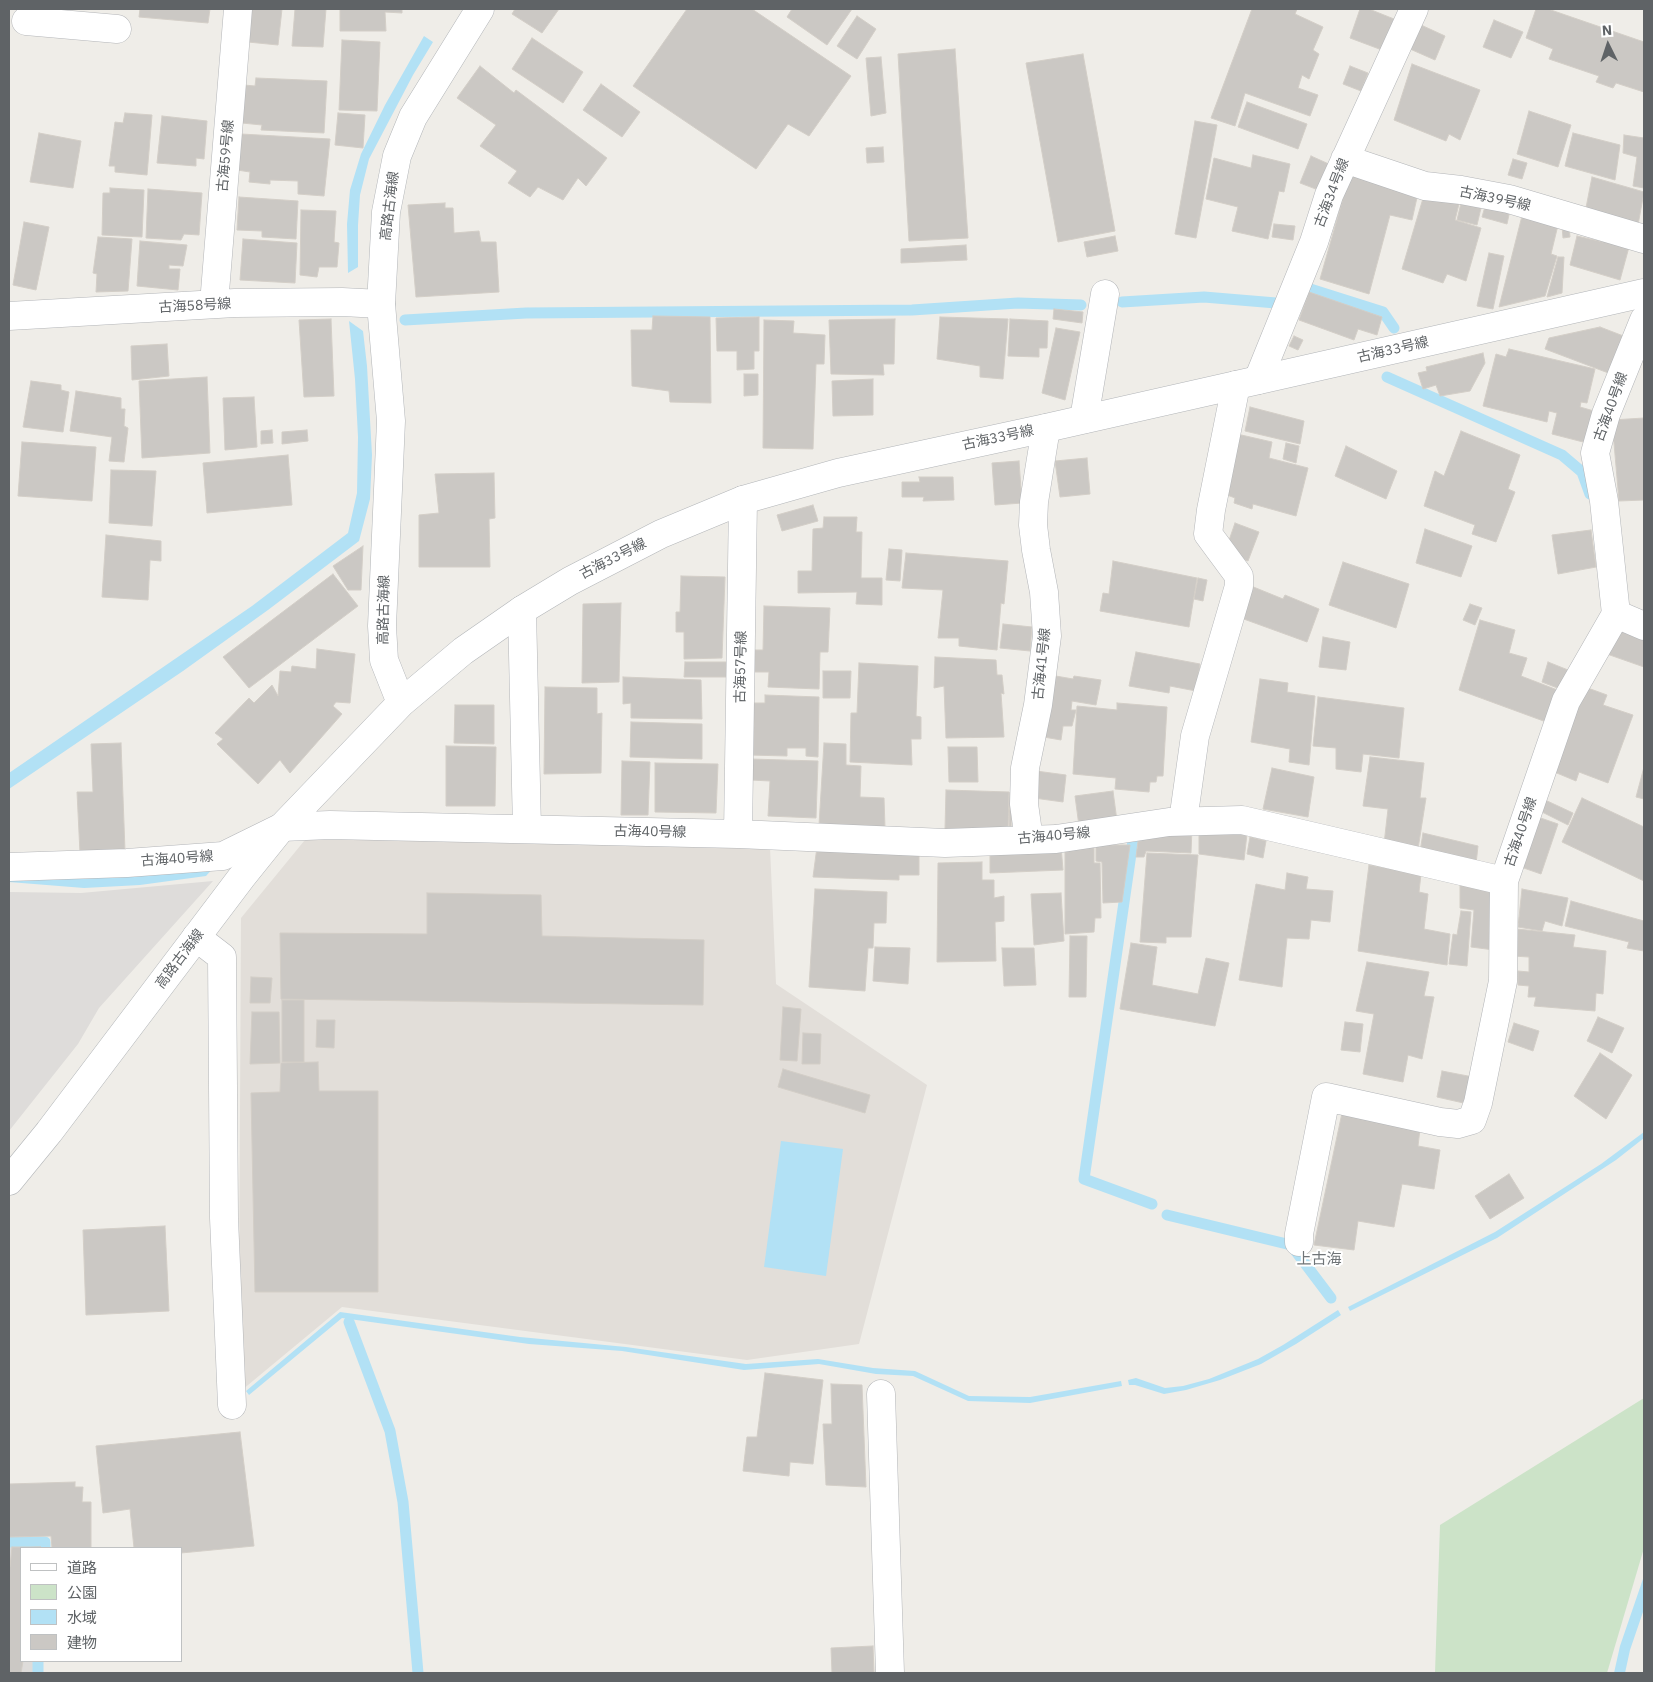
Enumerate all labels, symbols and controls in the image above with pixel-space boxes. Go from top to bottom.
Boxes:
north arrow [1583,20,1633,70]
text: N [1601,21,1613,39]
street label: 古海59号線 [214,119,238,193]
street label: 古海34号線 [1311,156,1353,230]
street label: 高路古海線 [377,170,403,242]
street label: 古海39号線 [1458,183,1532,215]
street label: 古海58号線 [158,296,232,316]
street label: 古海33号線 [1356,334,1430,366]
street label: 古海40号線 [1591,370,1631,444]
street label: 古海33号線 [961,422,1035,454]
street label: 古海33号線 [577,535,649,583]
street label: 高路古海線 [375,575,393,645]
street label: 古海41号線 [1030,627,1054,701]
street label: 古海57号線 [732,630,750,704]
street label: 古海40号線 [1501,795,1541,869]
street label: 古海40号線 [613,823,687,841]
street label: 古海40号線 [1017,824,1091,848]
street label: 古海40号線 [140,848,214,870]
street label: 高路古海線 [152,926,208,992]
district label: 上古海 [1297,1251,1341,1269]
legend [20,1547,182,1662]
text: 道路 [67,1558,97,1577]
text: 公園 [67,1583,97,1602]
text: 水域 [67,1608,97,1627]
text: 建物 [67,1633,97,1652]

